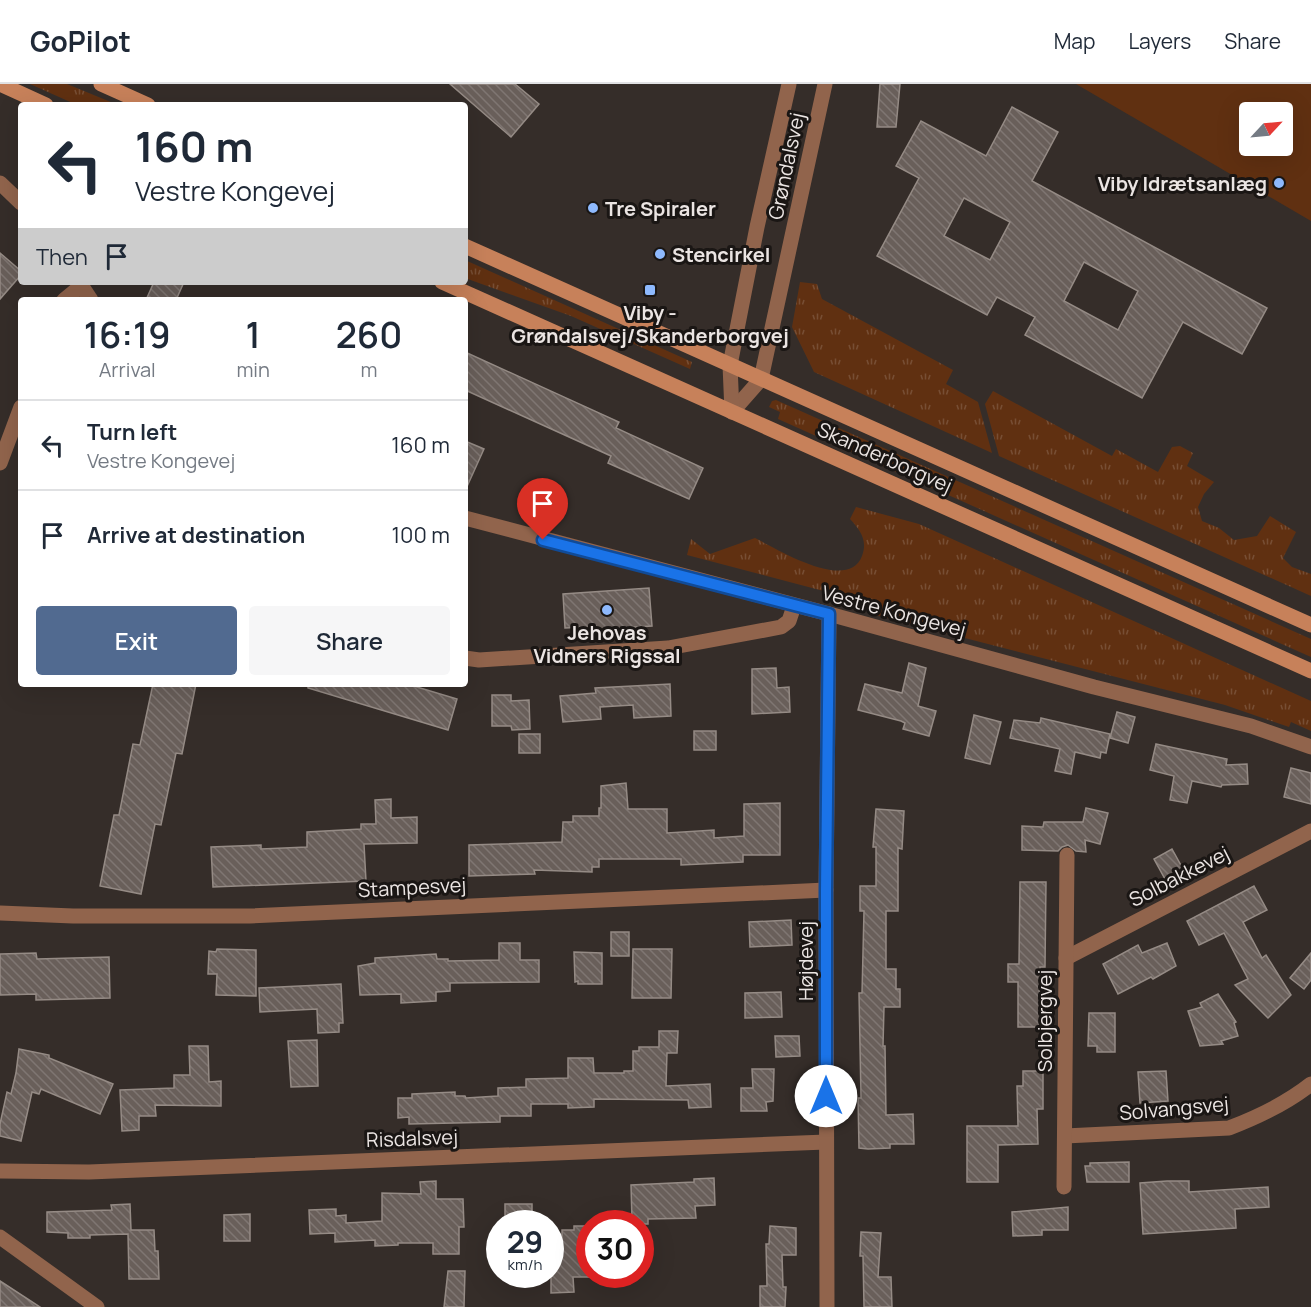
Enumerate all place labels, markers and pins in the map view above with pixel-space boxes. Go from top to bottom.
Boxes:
place label: Viby Idrætsanlæg [1098,170,1267,197]
marker: Viby Idrætsanlæg [1272,176,1286,190]
place label: Tre Spiraler [605,195,716,222]
marker: Tre Spiraler [586,201,600,215]
place label: Stencirkel [672,241,770,268]
marker: Stencirkel [653,247,667,261]
marker: Viby - Grøndalsvej/Skanderborgvej [643,283,657,297]
place label: Viby - Grøndalsvej/Skanderborgvej [511,299,789,349]
pin [517,478,568,540]
marker: Jehovas Vidners Rigssal [600,603,614,617]
place label: Jehovas Vidners Rigssal [533,619,681,669]

